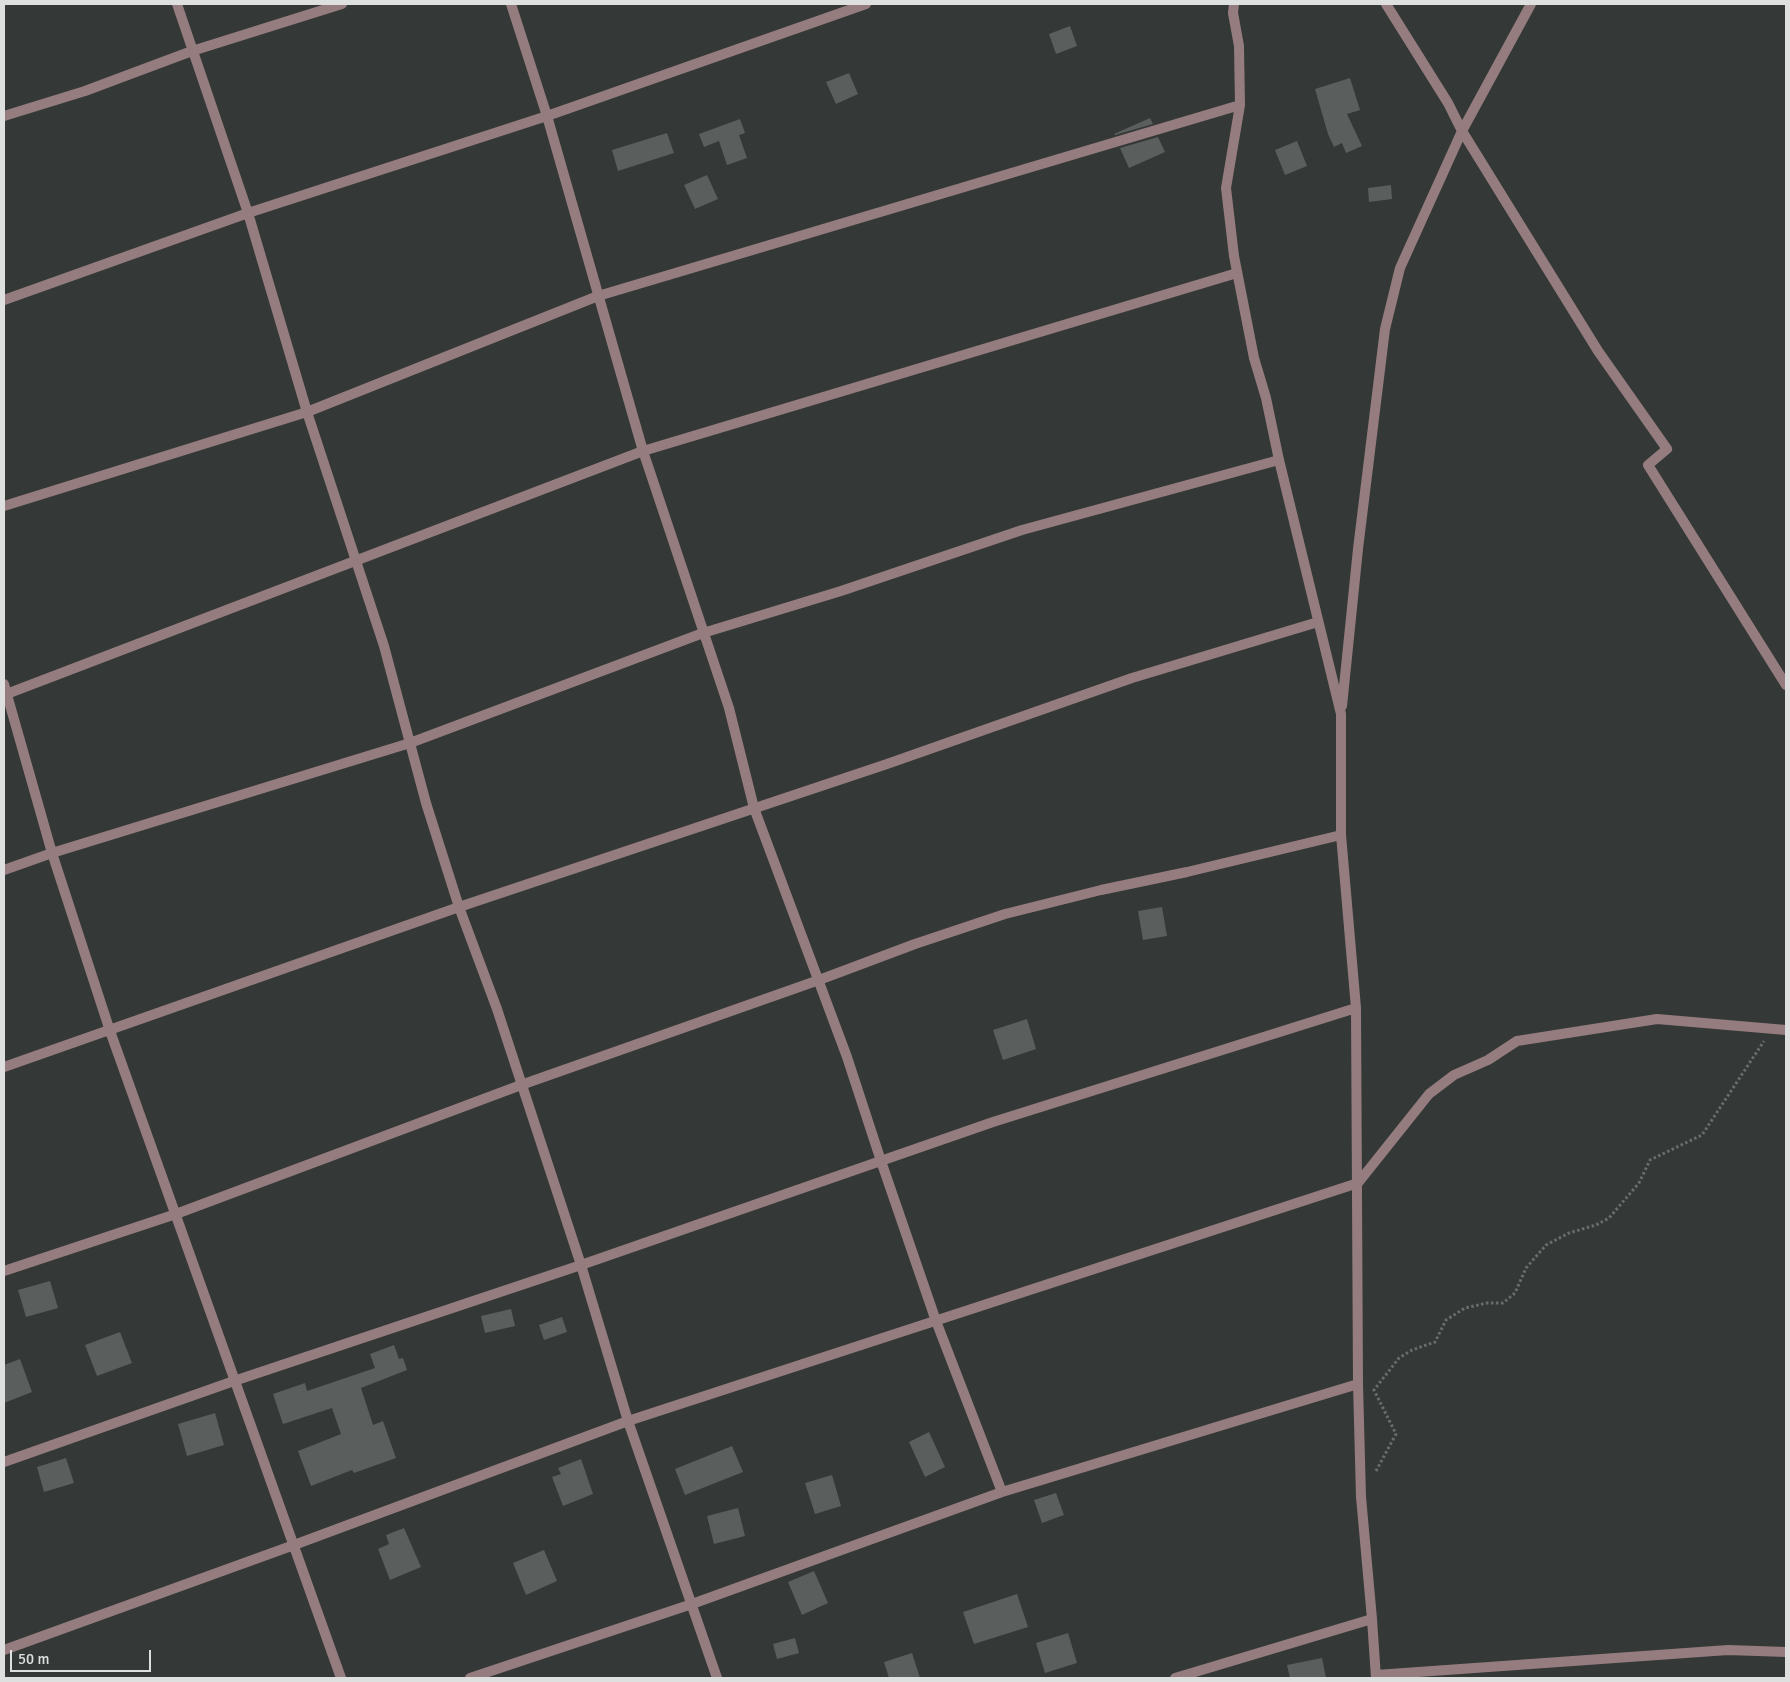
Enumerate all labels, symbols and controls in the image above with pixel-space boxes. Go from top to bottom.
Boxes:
scale bar [12,1640,154,1672]
text: 50 m [18,1650,49,1668]

